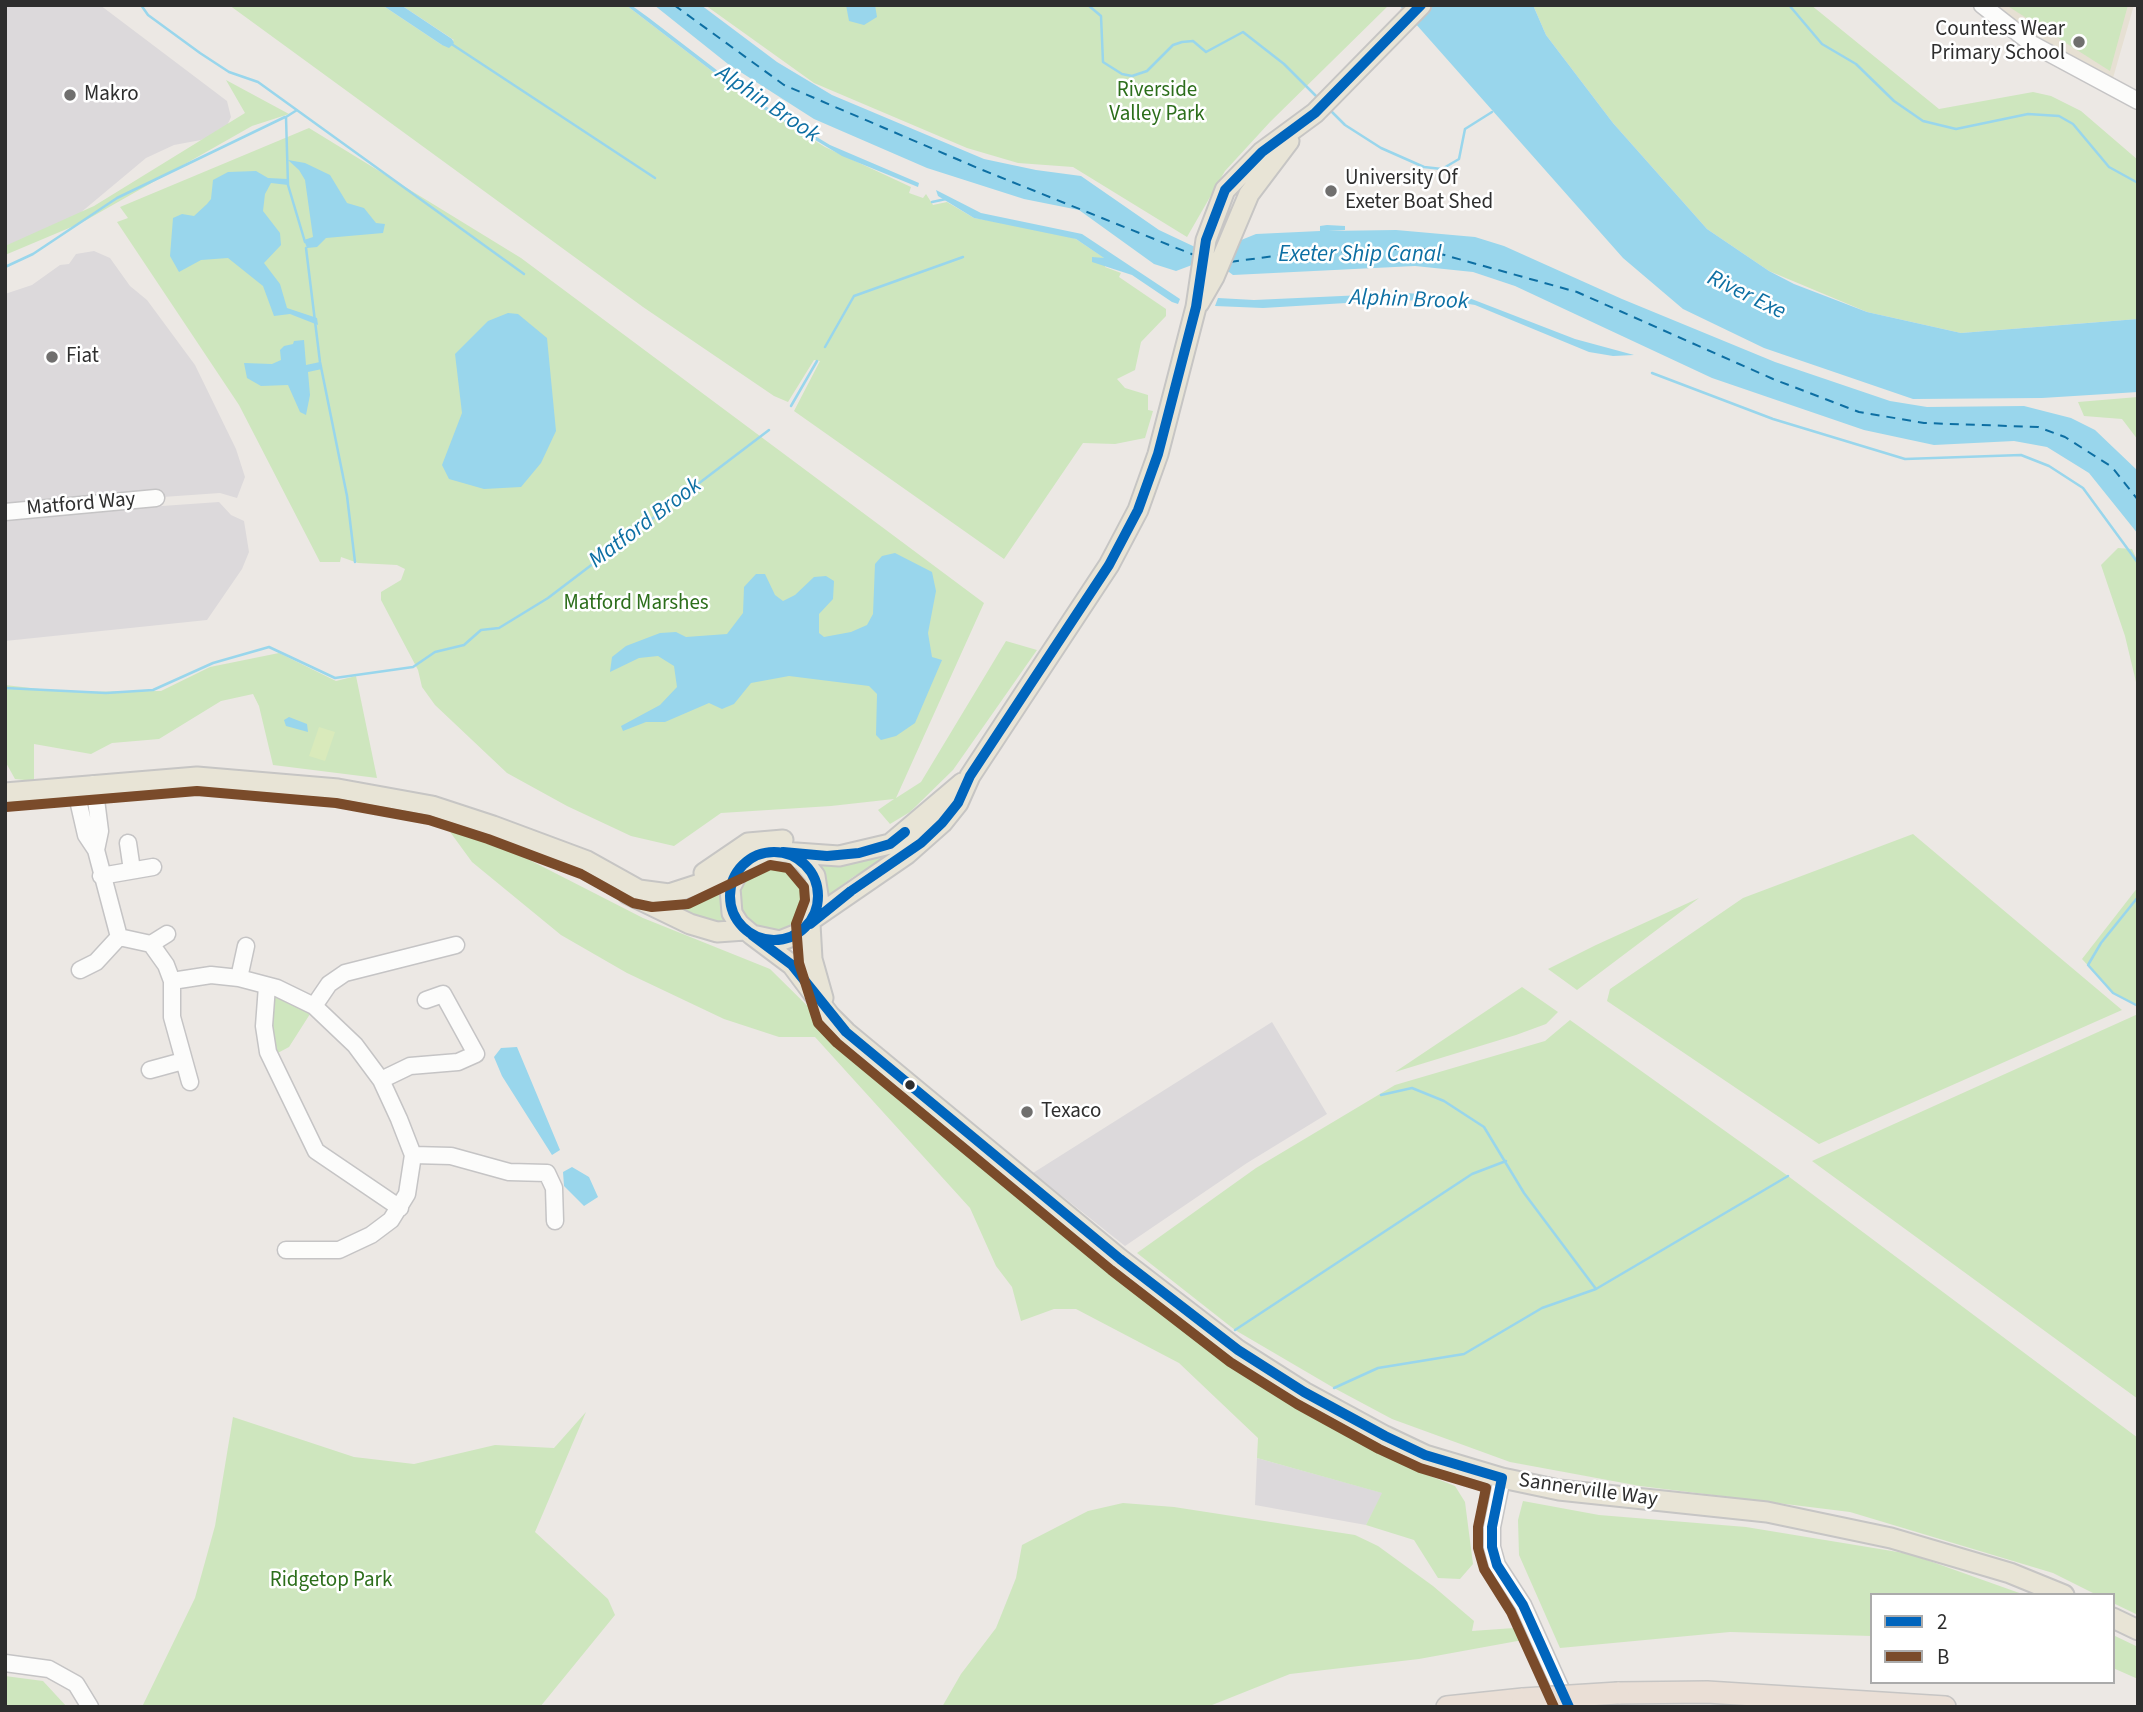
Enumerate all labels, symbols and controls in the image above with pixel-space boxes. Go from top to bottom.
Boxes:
place label: Countess Wear Primary School [1931,17,2065,67]
marker: Countess Wear Primary School [2071,34,2087,50]
water label: Alphin Brook [710,60,824,150]
park label: Riverside Valley Park [1109,78,1205,128]
place label: Makro [84,82,139,108]
marker: Makro [62,87,78,103]
place label: University Of Exeter Boat Shed [1345,166,1493,216]
marker: University Of Exeter Boat Shed [1323,183,1339,199]
water label: Exeter Ship Canal [1278,242,1442,270]
water label: River Exe [1702,265,1790,327]
water label: Alphin Brook [1349,285,1469,317]
place label: Fiat [66,344,99,370]
marker: Fiat [44,349,60,365]
water label: Matford Brook [584,473,708,575]
street label: Matford Way [25,488,137,522]
park label: Matford Marshes [563,591,709,617]
unlabelled marker [903,1078,917,1092]
place label: Texaco [1041,1099,1101,1125]
marker: Texaco [1019,1104,1035,1120]
street label: Sannerville Way [1517,1469,1659,1513]
park label: Ridgetop Park [270,1568,392,1594]
legend [1870,1593,2115,1684]
text: 2 [1937,1607,1947,1637]
text: B [1937,1642,1949,1672]

